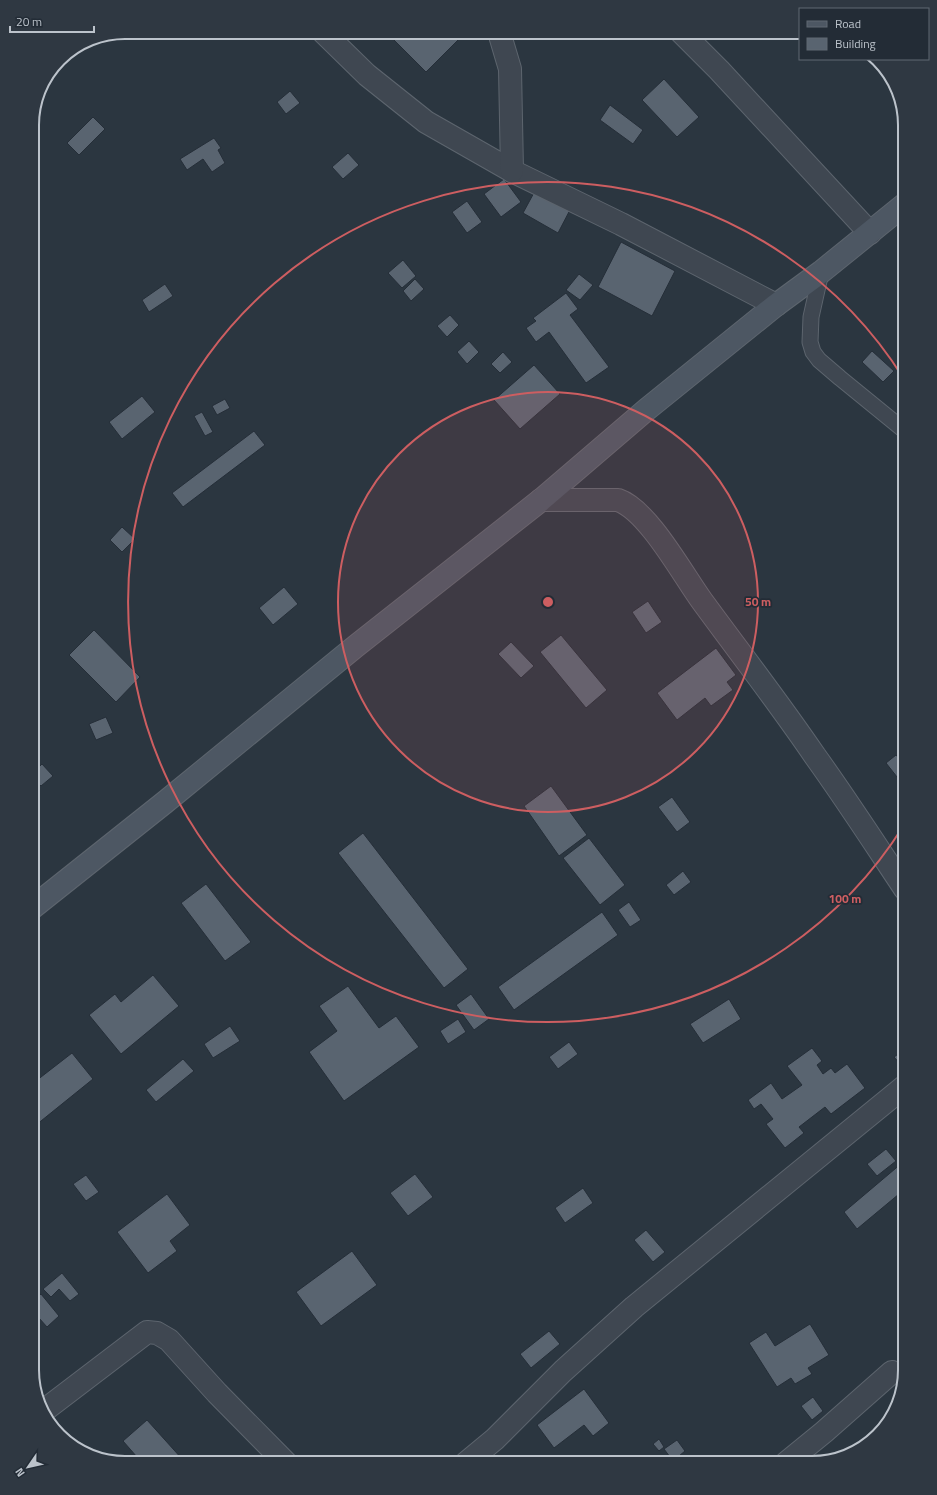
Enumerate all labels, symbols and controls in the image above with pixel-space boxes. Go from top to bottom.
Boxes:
scale bar [10,8,94,34]
legend [799,8,929,60]
text: 20 m [16,12,42,31]
text: Road [835,14,861,33]
text: Building [835,34,876,53]
text: 50 m [745,592,771,611]
centre of rings [541,595,555,609]
text: 100 m [829,889,861,908]
north arrow [8,1447,48,1487]
text: N [11,1465,28,1480]

